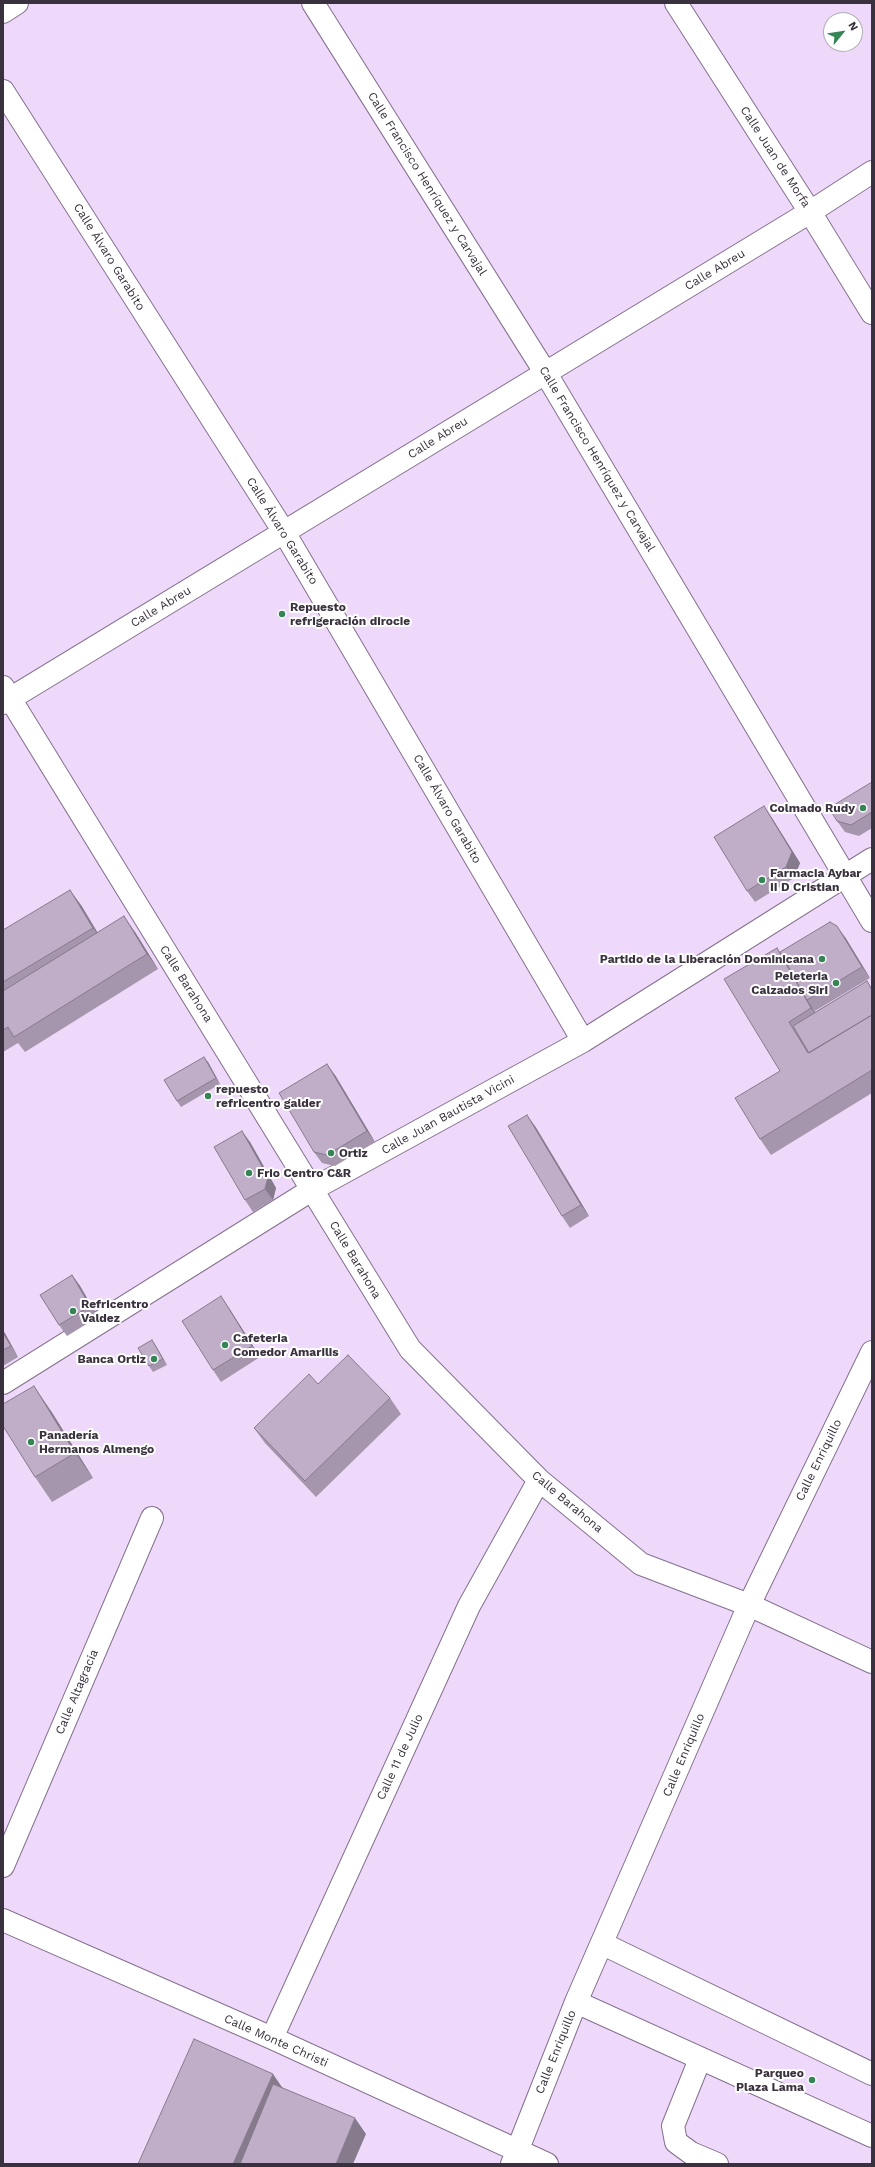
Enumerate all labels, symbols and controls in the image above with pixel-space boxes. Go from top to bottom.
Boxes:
north arrow [823,12,863,52]
text: N [845,19,861,33]
street label: Calle Francisco Henríquez y Carvajal [364,90,490,278]
street label: Calle Juan de Morfa [737,104,813,210]
street label: Calle Álvaro Garabito [70,201,148,313]
street label: Calle Abreu [682,246,748,294]
street label: Calle Francisco Henríquez y Carvajal [536,364,658,554]
street label: Calle Abreu [405,414,471,462]
street label: Calle Álvaro Garabito [243,475,321,587]
street label: Calle Abreu [128,583,194,631]
place label: Repuesto refrigeración dirocie [290,600,410,628]
marker: Repuesto refrigeración dirocie [277,609,287,619]
street label: Calle Álvaro Garabito [410,752,484,866]
place label: Colmado Rudy [769,801,855,815]
marker: Colmado Rudy [858,803,868,813]
place label: Farmacia Aybar II D Cristian [770,866,861,894]
marker: Farmacia Aybar II D Cristian [757,875,767,885]
street label: Calle Barahona [156,943,216,1025]
place label: Partido de la Liberación Dominicana [600,952,814,966]
marker: Partido de la Liberación Dominicana [817,954,827,964]
place label: Peleteria Calzados Siri [751,969,828,997]
marker: Peleteria Calzados Siri [831,978,841,988]
street label: Calle Juan Bautista Vicini [379,1072,517,1158]
place label: repuesto refricentro galder [216,1082,321,1110]
marker: repuesto refricentro galder [203,1091,213,1101]
place label: Ortiz [339,1146,368,1160]
marker: Ortiz [326,1148,336,1158]
place label: Frio Centro C&R [257,1166,351,1180]
marker: Frio Centro C&R [244,1168,254,1178]
street label: Calle Barahona [326,1218,384,1302]
place label: Refricentro Valdez [81,1297,148,1325]
marker: Refricentro Valdez [68,1306,78,1316]
place label: Cafeteria Comedor Amarilis [233,1331,339,1359]
marker: Cafeteria Comedor Amarilis [220,1340,230,1350]
place label: Banca Ortiz [77,1352,146,1366]
marker: Banca Ortiz [149,1354,159,1364]
street label: Calle Enriquillo [793,1417,845,1503]
place label: Panadería Hermanos Almengo [39,1428,154,1456]
marker: Panadería Hermanos Almengo [26,1437,36,1447]
street label: Calle Barahona [529,1468,605,1536]
street label: Calle Altagracia [53,1647,101,1737]
street label: Calle Enriquillo [660,1711,708,1799]
street label: Calle 11 de Julio [374,1712,426,1802]
street label: Calle Enriquillo [533,2008,579,2096]
street label: Calle Monte Christi [222,2012,330,2070]
place label: Parqueo Plaza Lama [736,2066,804,2094]
marker: Parqueo Plaza Lama [807,2075,817,2085]

